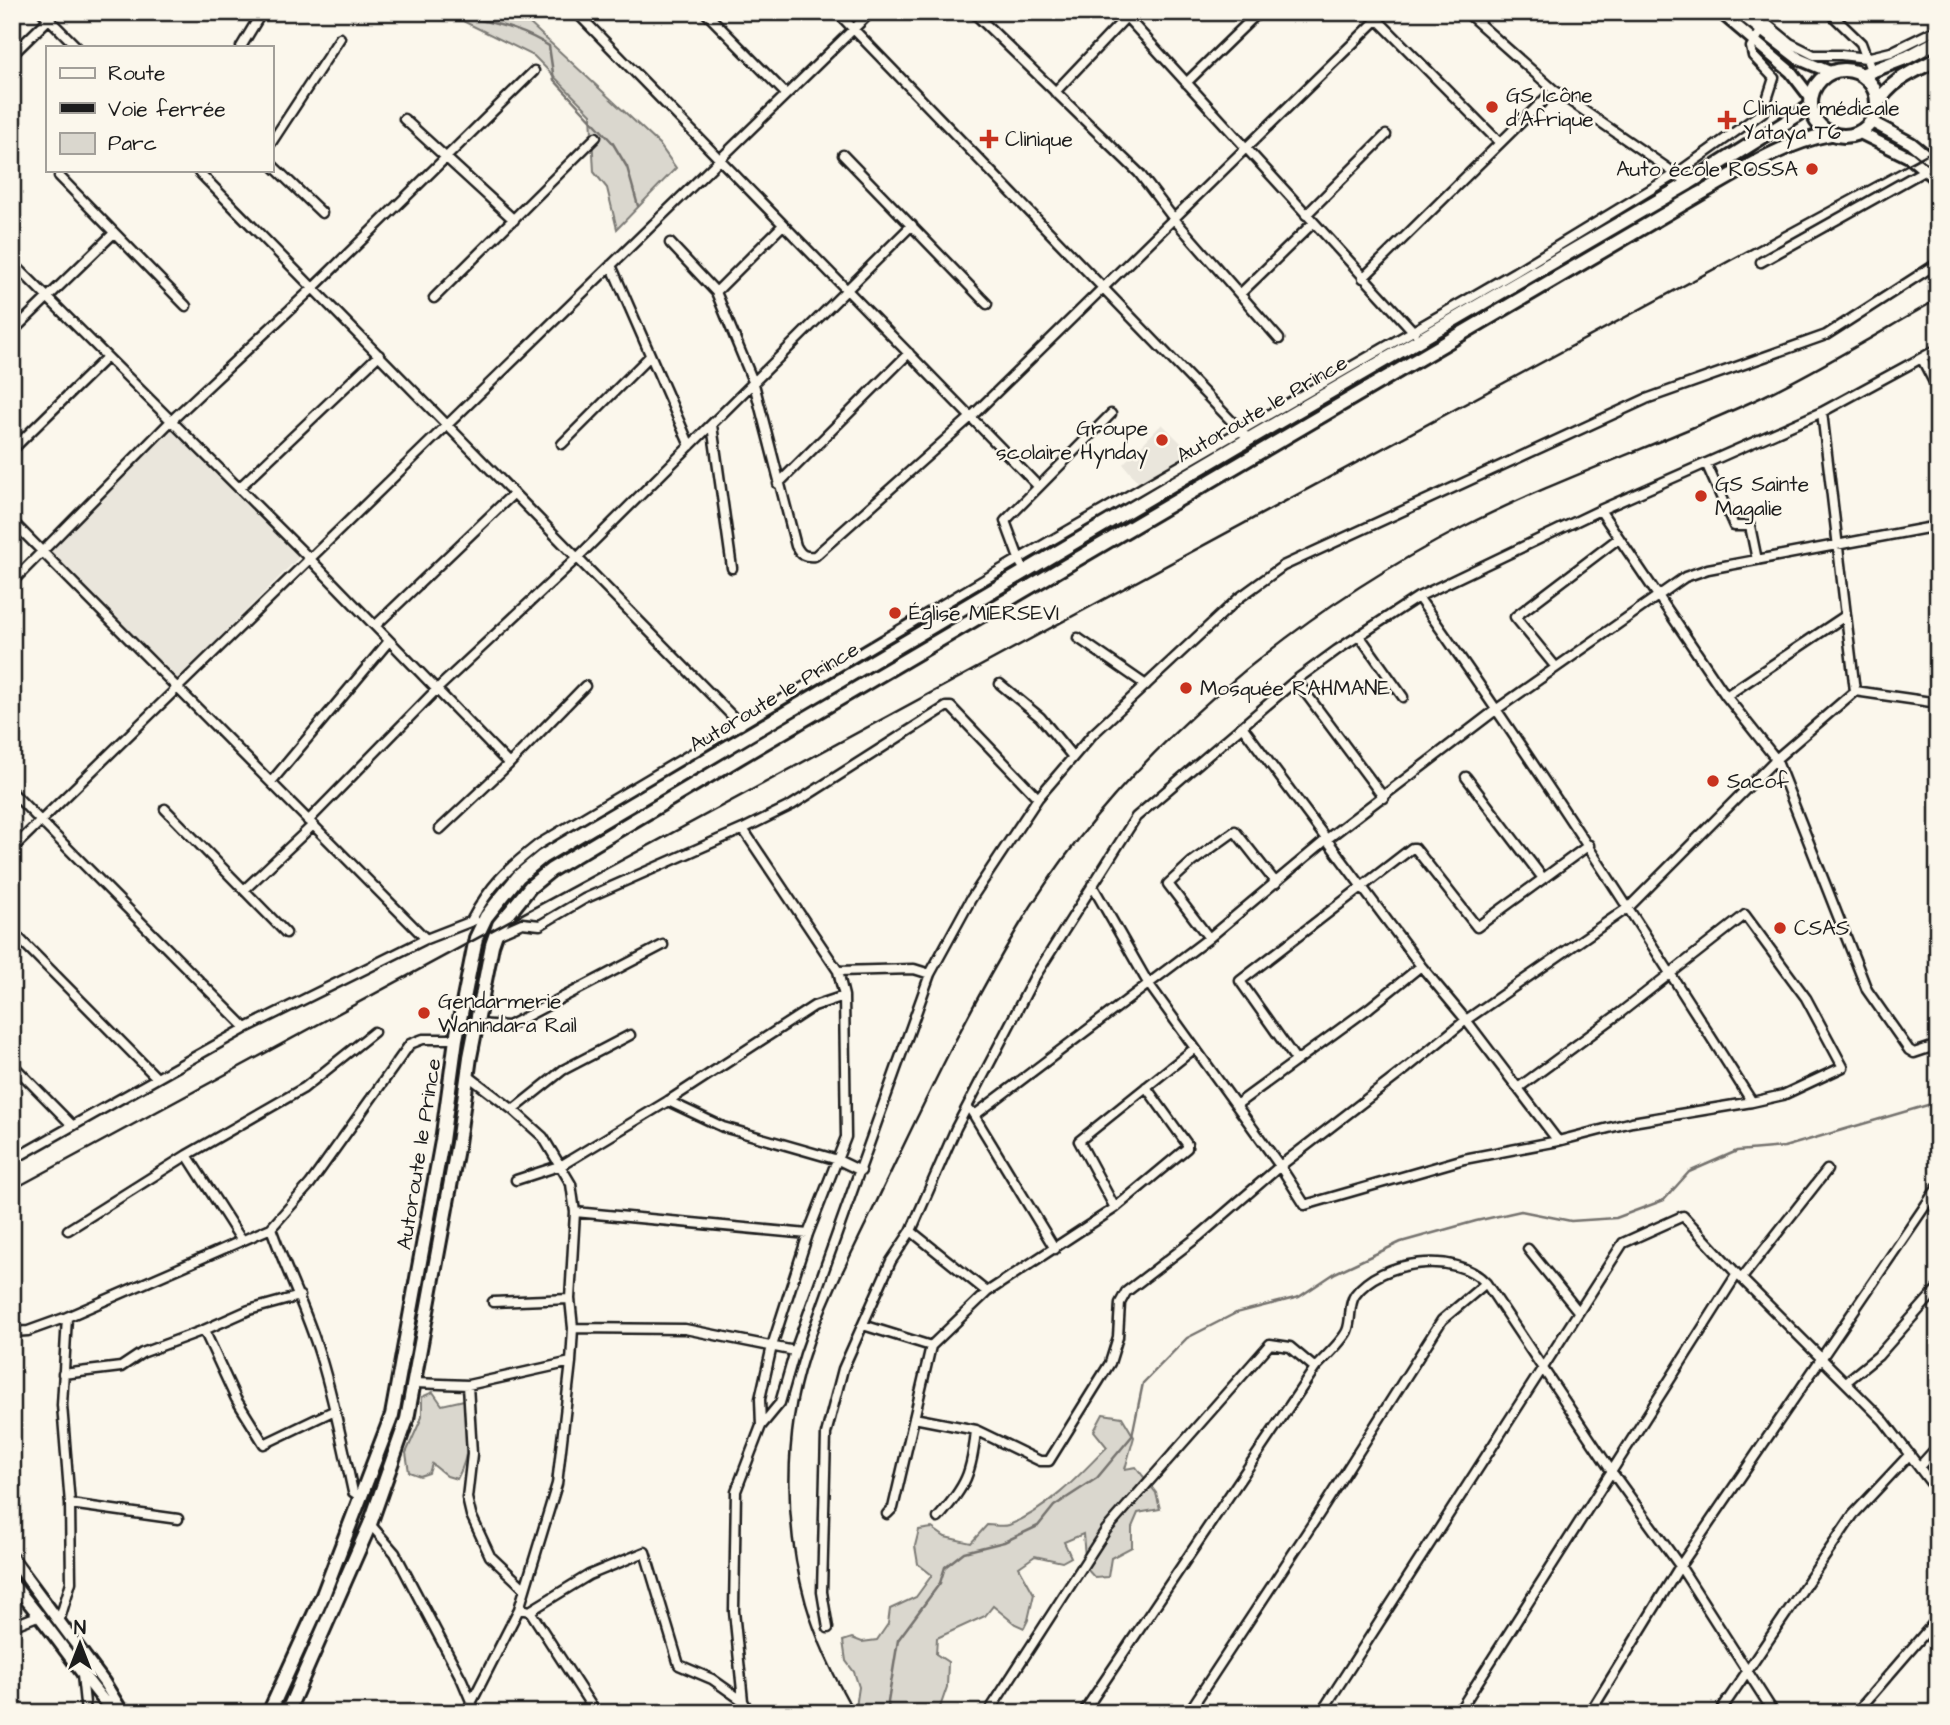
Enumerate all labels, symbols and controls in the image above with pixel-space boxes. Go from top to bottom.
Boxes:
legend [46,46,273,172]
text: Route [108,59,165,88]
place label: GS Icône d'Afrique [1506,81,1594,134]
place label: Clinique médicale Yataya T6 [1743,94,1900,149]
text: Voie ferrée [108,95,226,124]
marker: GS Icône d'Afrique [1484,99,1500,115]
marker: Clinique médicale Yataya T6 [1717,110,1737,130]
place label: Clinique [1005,125,1073,154]
text: Parc [108,129,157,158]
marker: Clinique [979,129,999,149]
place label: Auto école ROSSA [1616,155,1799,184]
marker: Auto école ROSSA [1804,161,1820,177]
street label: Autoroute le Prince [1171,348,1353,470]
place label: Groupe scolaire Hynday [996,414,1148,469]
marker: Groupe scolaire Hynday [1154,432,1170,448]
place label: GS Sainte Magalie [1715,470,1809,525]
marker: GS Sainte Magalie [1693,488,1709,504]
place label: Église MIERSEVI [909,599,1059,630]
marker: Église MIERSEVI [887,605,903,621]
street label: Autoroute le Prince [684,635,864,759]
place label: Mosquée RAHMANE [1200,674,1390,703]
marker: Mosquée RAHMANE [1178,680,1194,696]
place label: Sacof [1727,767,1789,796]
marker: Sacof [1705,773,1721,789]
place label: CSAS [1794,914,1849,943]
marker: CSAS [1772,920,1788,936]
place label: Gendarmerie Wanindara Rail [438,987,577,1040]
marker: Gendarmerie Wanindara Rail [416,1005,432,1021]
street label: Autoroute le Prince [390,1056,448,1252]
north arrow [46,1610,116,1680]
text: N [74,1615,86,1642]

